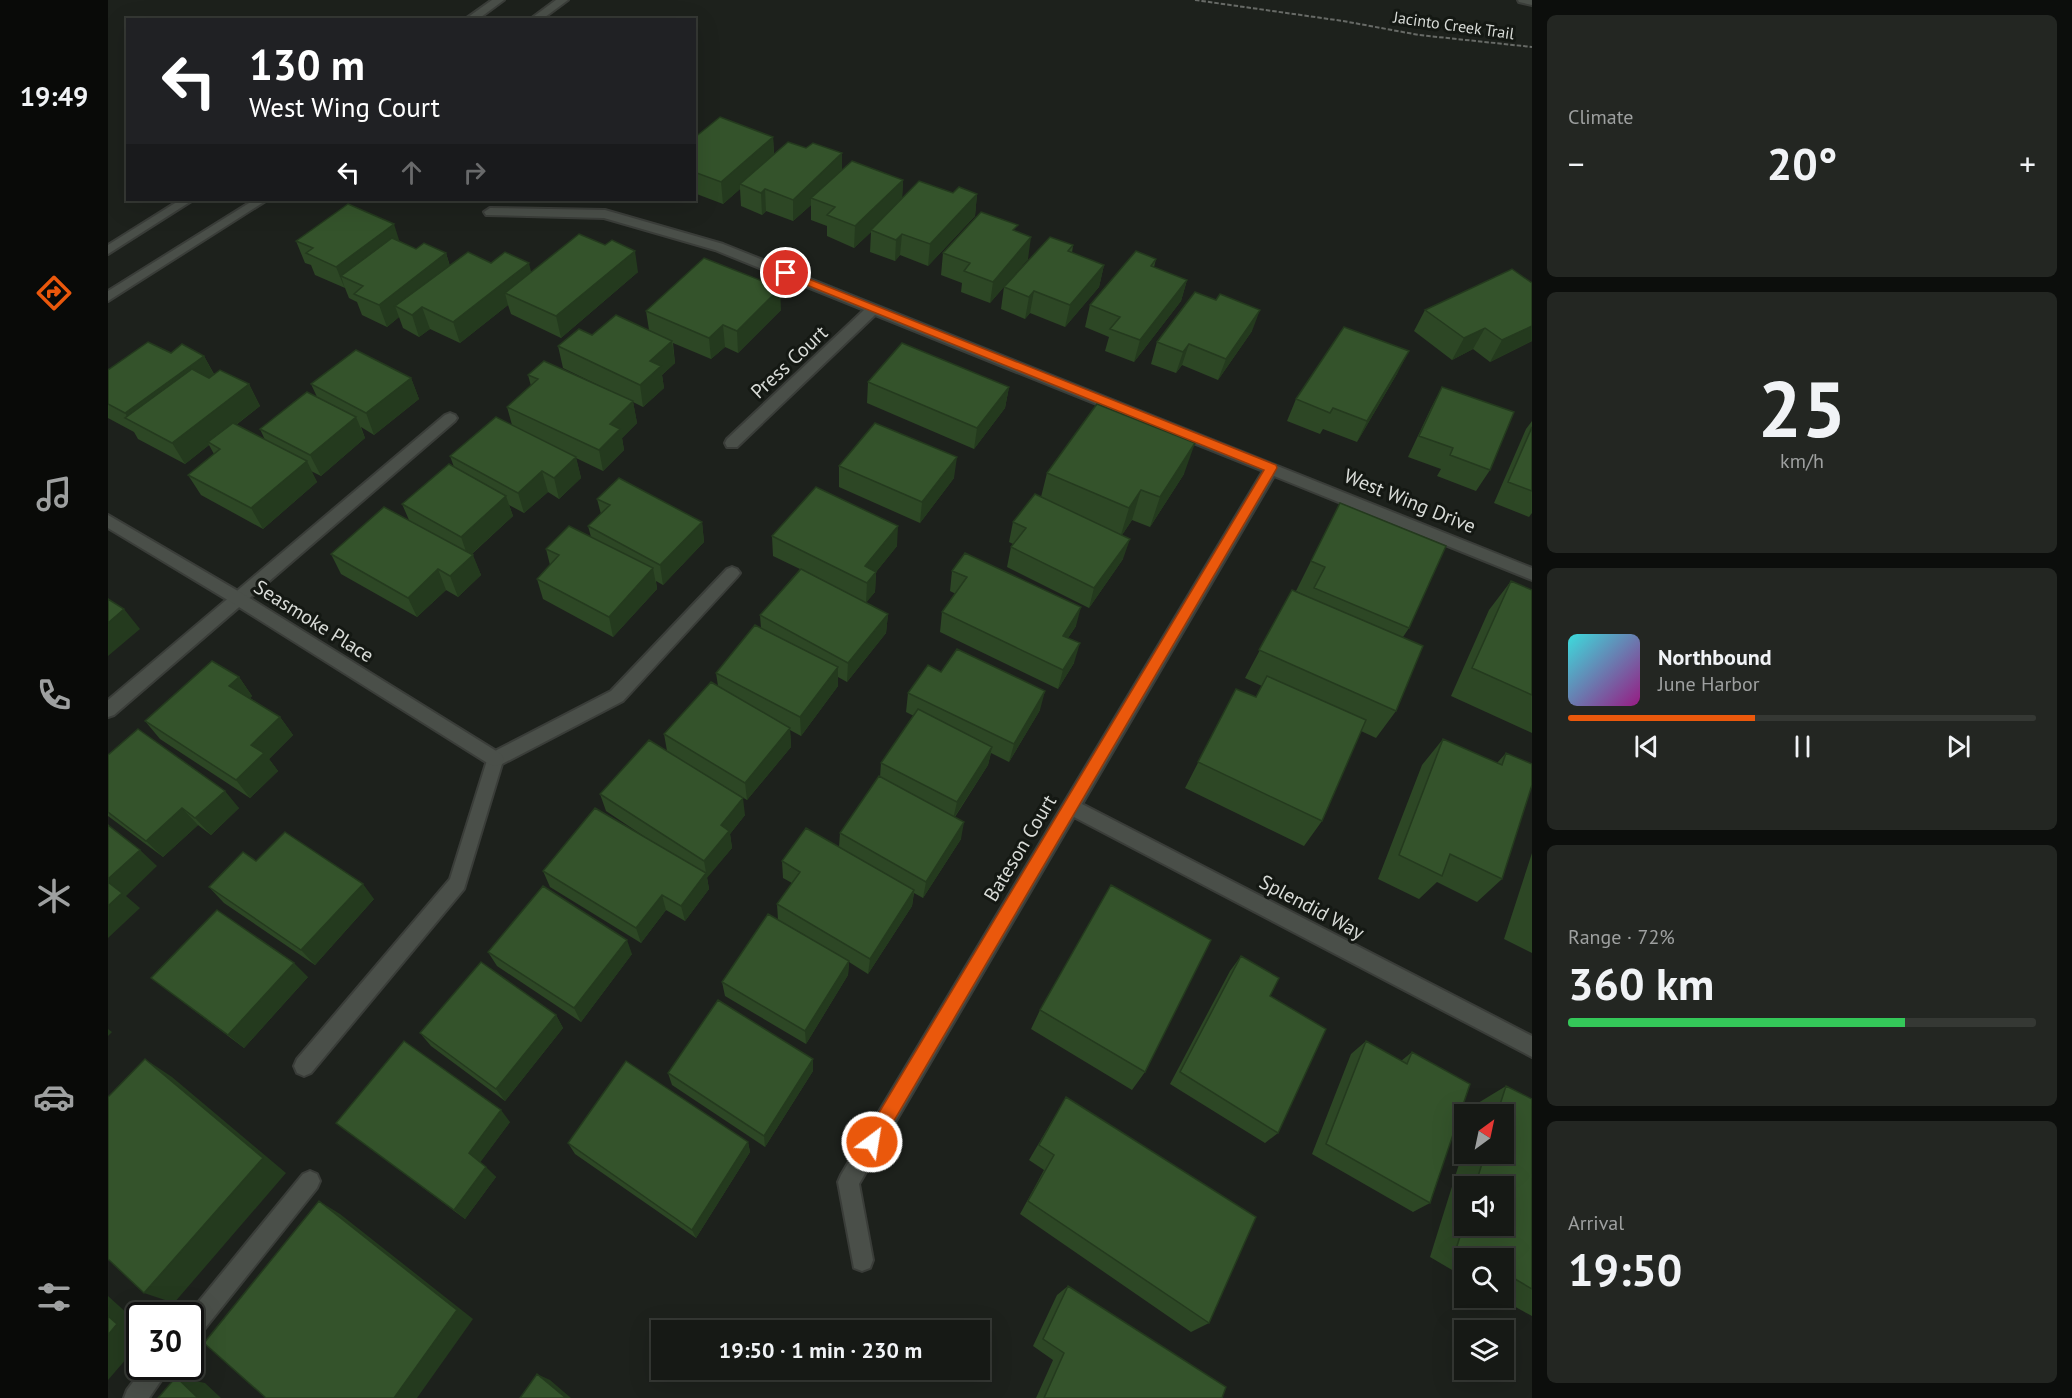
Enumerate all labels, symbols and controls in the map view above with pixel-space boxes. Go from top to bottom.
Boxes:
street label: Jacinto Creek Trail [1391,6,1516,43]
text: 130 m [249,37,365,92]
icon: left [150,42,228,120]
text: 19:49 [20,79,88,113]
text: West Wing Court [249,90,440,124]
text: Climate [1568,104,1634,130]
text: 20° [1767,134,1837,192]
text: − [1568,142,1585,185]
text: + [2019,142,2036,185]
icon: left [332,156,365,189]
icon: ahead [395,156,428,189]
icon: right [458,156,491,189]
pin [760,247,811,298]
icon: arrive [769,256,802,289]
icon: directions [33,272,75,314]
street label: Press Court [745,320,833,404]
text: 25 [1758,358,1846,459]
text: km/h [1780,448,1824,474]
street label: West Wing Drive [1340,463,1480,539]
icon: music [33,473,75,515]
street label: Seasmoke Place [249,574,379,668]
text: Northbound [1658,643,1772,671]
text: June Harbor [1658,671,1760,697]
icon: phone [33,674,75,716]
icon: previous [1630,730,1663,763]
icon: pause [1786,730,1819,763]
icon: next [1942,730,1975,763]
street label: Bateson Court [978,790,1062,906]
street label: Splendid Way [1255,868,1370,946]
icon: climate [33,875,75,917]
text: Range · 72% [1568,924,1675,950]
text: 360 km [1568,954,1714,1012]
icon: car [33,1076,75,1118]
north arrow [1454,1104,1514,1164]
map controls [1454,1104,1514,1380]
position arrow [840,1110,904,1174]
button: sound [1454,1176,1514,1236]
text: Arrival [1568,1210,1624,1236]
text: 19:50 [1568,1240,1682,1298]
button: search [1454,1248,1514,1308]
icon: filters [33,1276,75,1318]
speed limit sign: 30 [126,1302,204,1380]
button: layers [1454,1320,1514,1380]
text: 19:50 · 1 min · 230 m [719,1336,922,1364]

